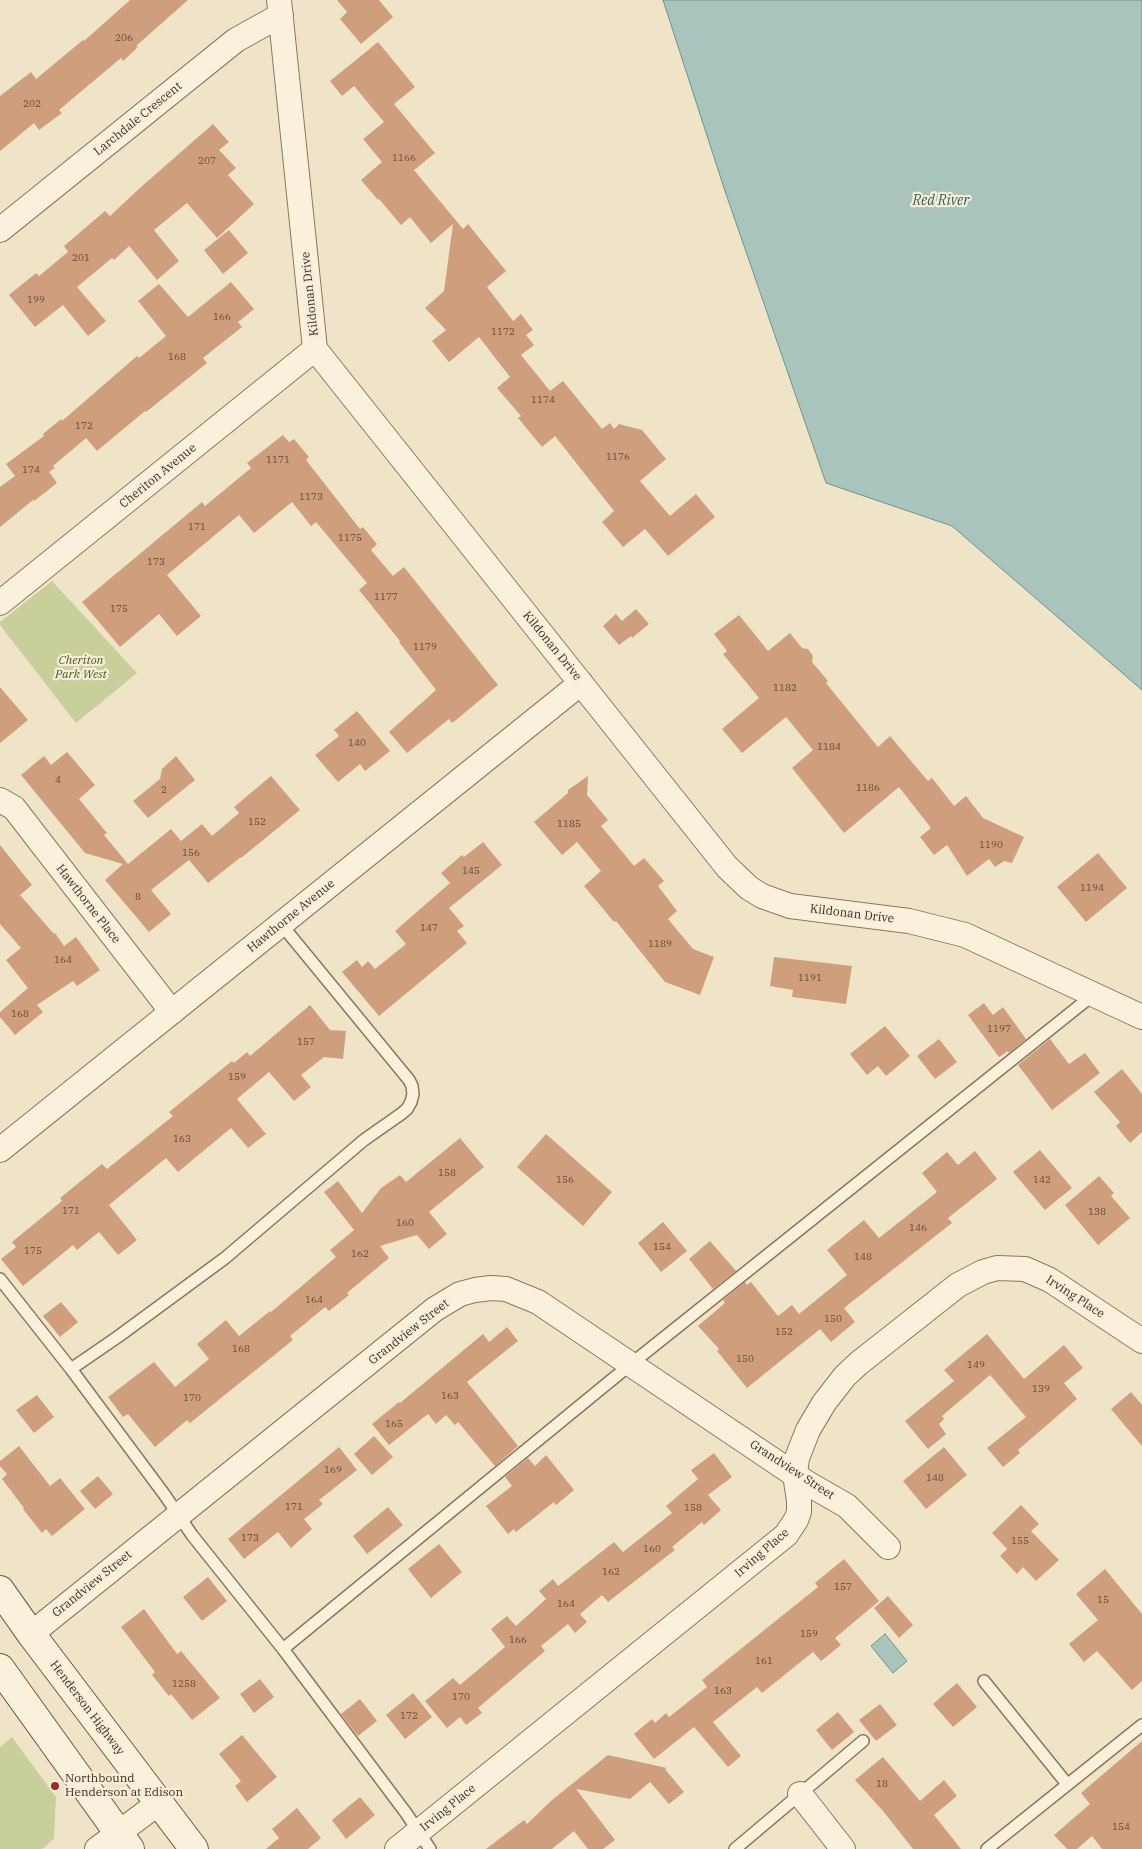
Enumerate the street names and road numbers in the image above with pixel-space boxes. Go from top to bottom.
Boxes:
street label: Larchdale Crescent [91,79,185,159]
street label: Kildonan Drive [298,251,322,337]
street label: Cheriton Avenue [117,441,199,511]
street label: Kildonan Drive [520,608,584,684]
street label: Hawthorne Place [53,862,123,946]
street label: Hawthorne Avenue [244,876,338,956]
street label: Kildonan Drive [809,902,895,926]
street label: Irving Place [1043,1273,1107,1321]
street label: Grandview Street [366,1296,452,1368]
street label: Grandview Street [747,1437,837,1503]
street label: Irving Place [732,1526,792,1580]
street label: Grandview Street [49,1548,135,1620]
street label: Henderson Highway [47,1658,127,1758]
street label: Irving Place [417,1781,479,1835]

